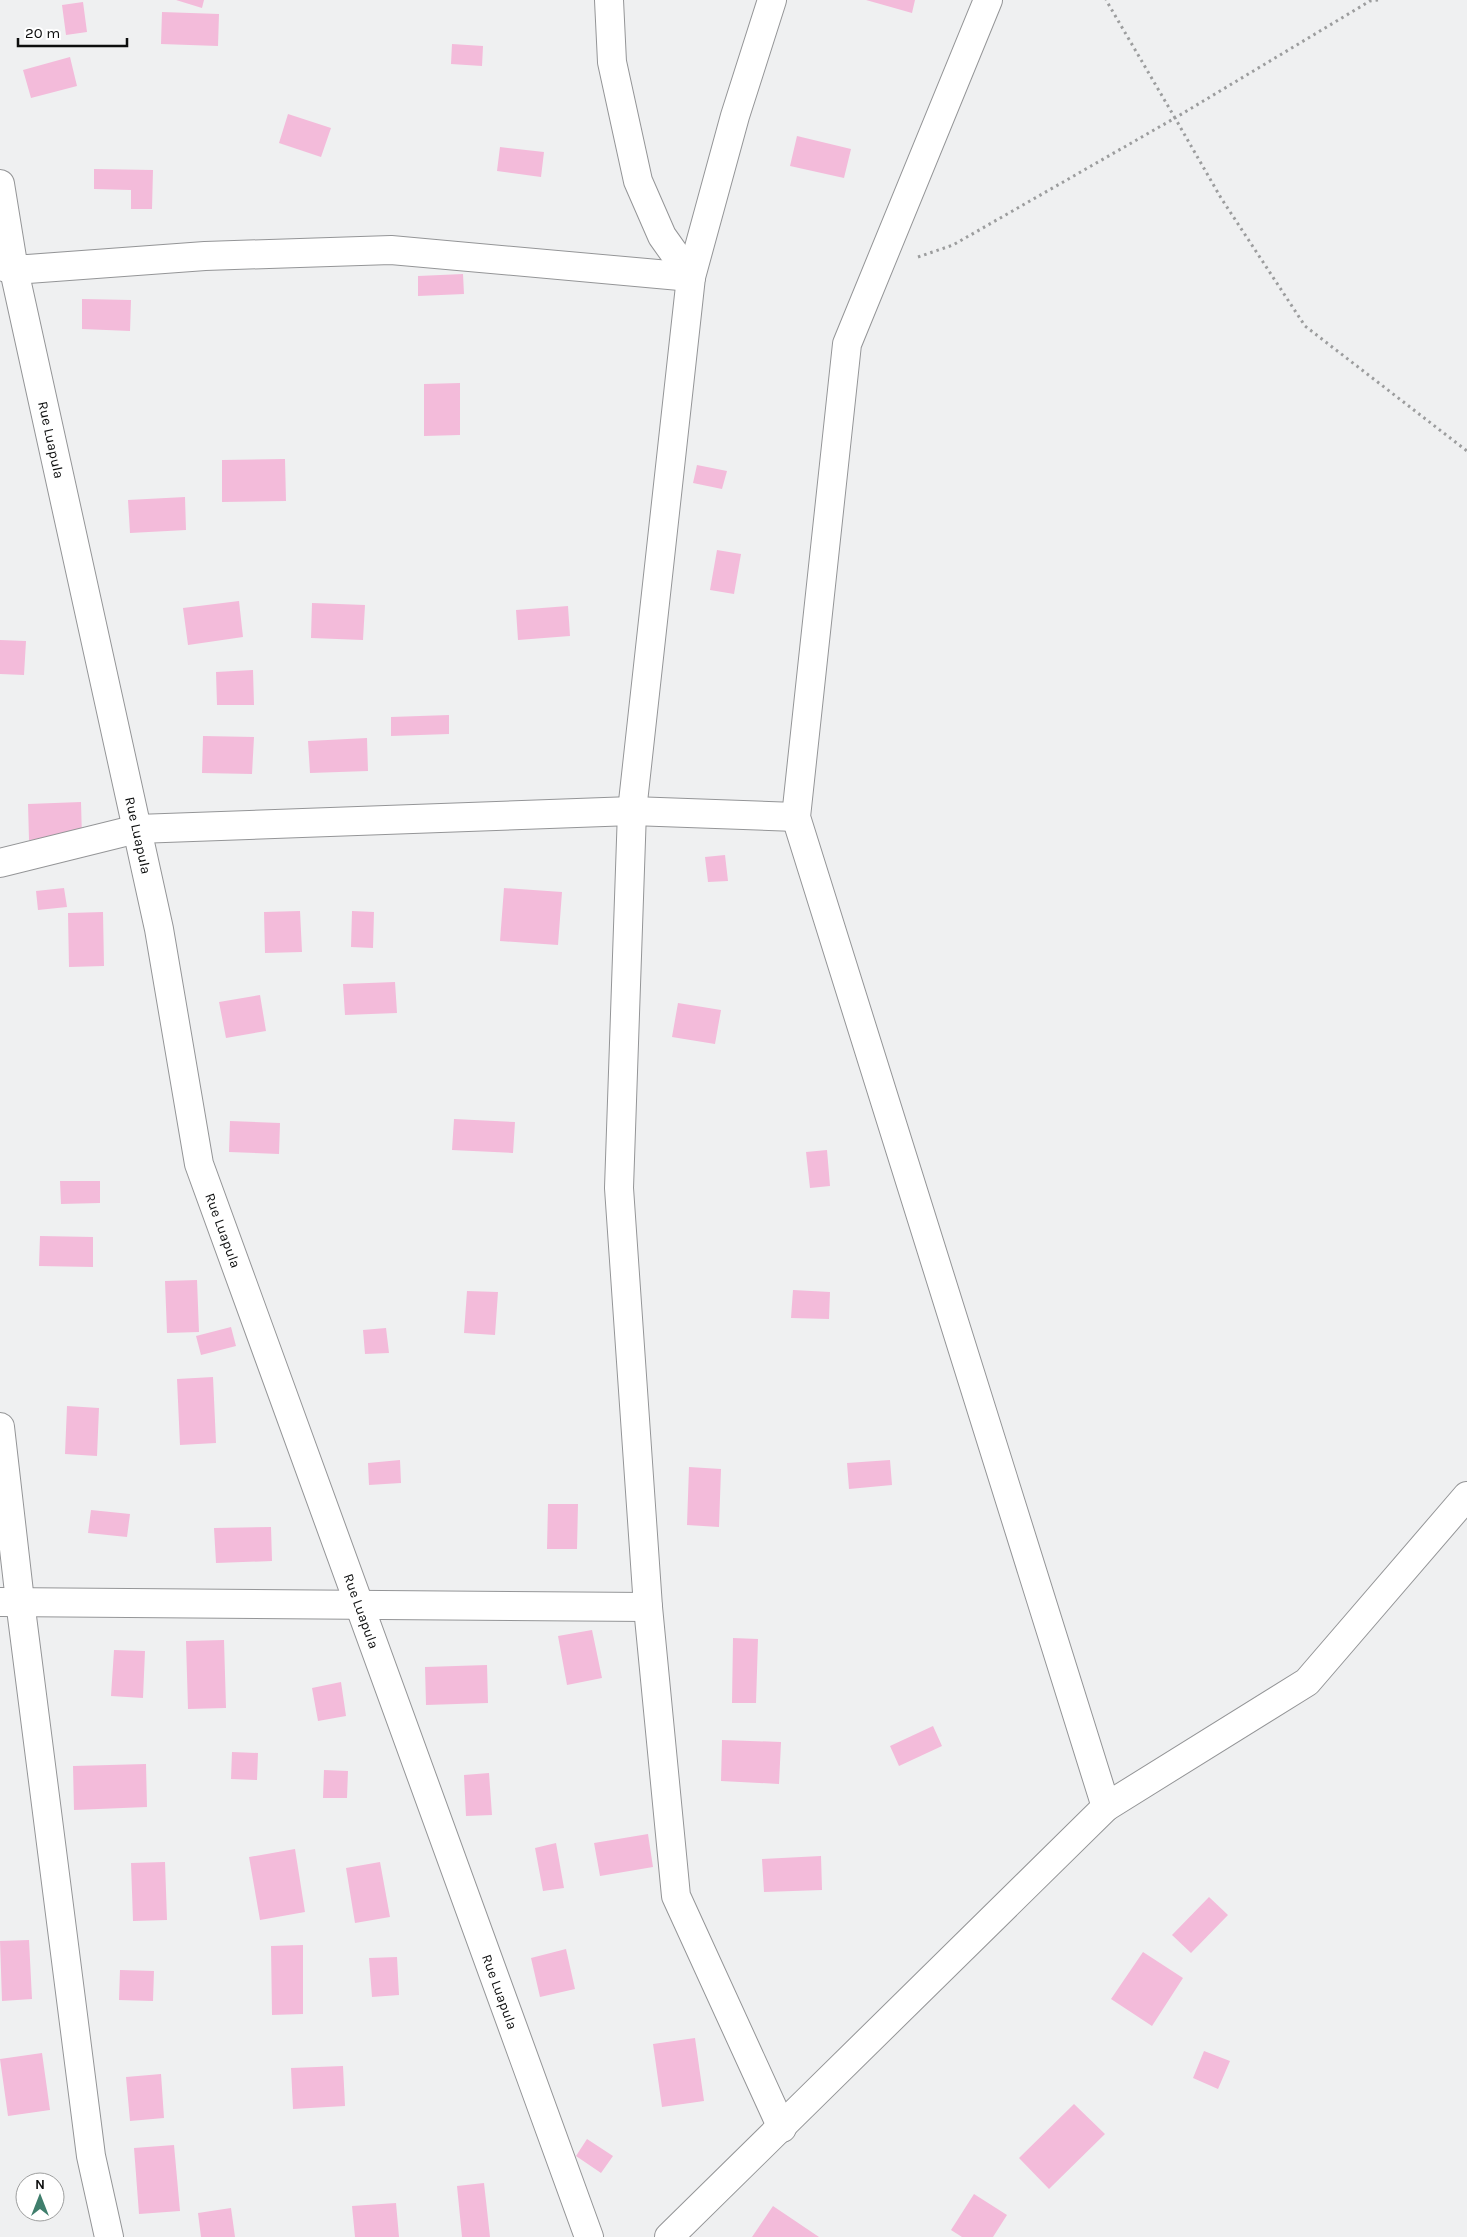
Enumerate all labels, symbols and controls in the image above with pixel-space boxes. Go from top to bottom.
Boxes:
scale bar [18,15,126,47]
text: 20 m [25,24,60,42]
street label: Rue Luapula [34,400,68,480]
street label: Rue Luapula [121,795,155,876]
street label: Rue Luapula [201,1191,244,1271]
street label: Rue Luapula [340,1571,382,1651]
street label: Rue Luapula [478,1952,521,2032]
north arrow [15,2172,65,2222]
text: N [35,2176,45,2193]

